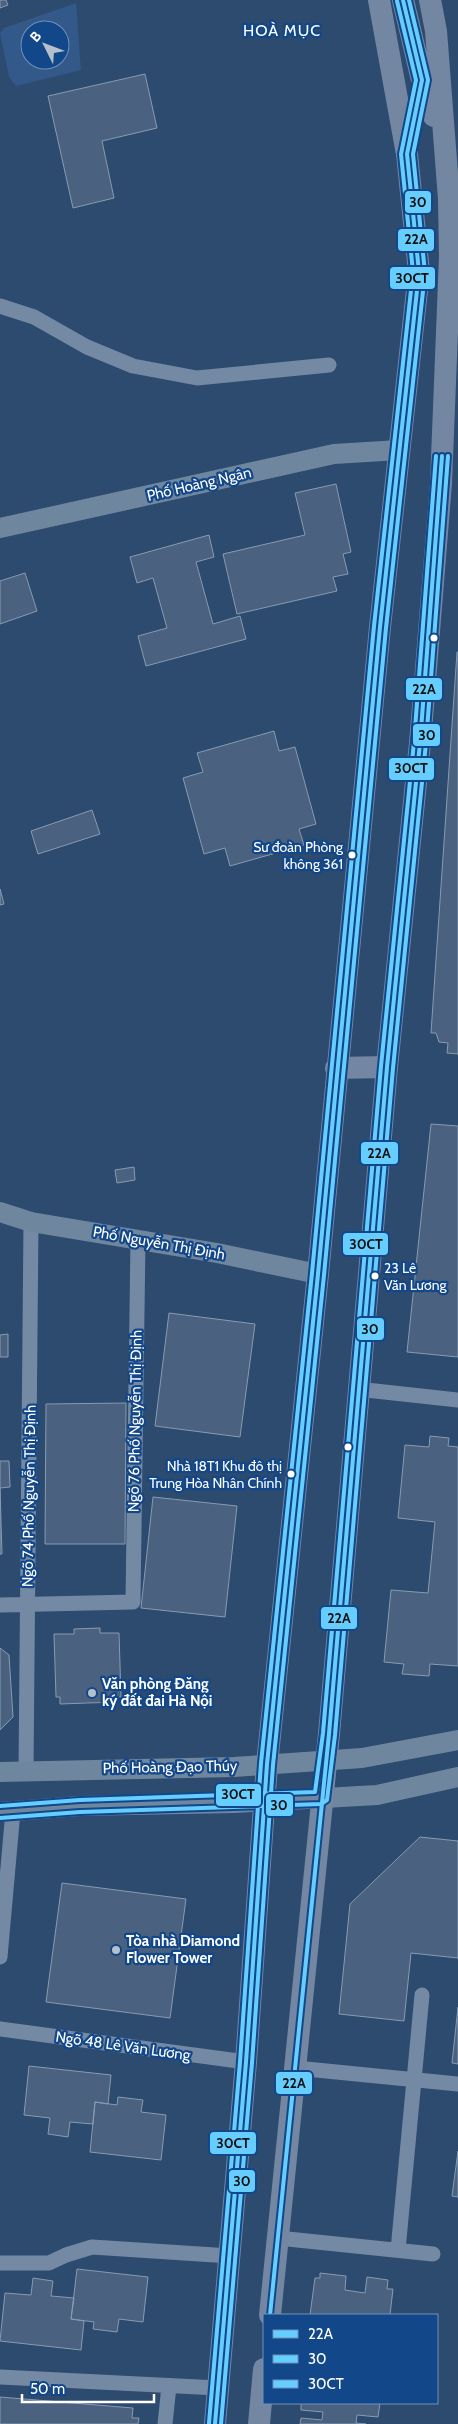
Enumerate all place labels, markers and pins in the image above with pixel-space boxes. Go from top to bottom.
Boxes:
unlabelled marker [429,633,439,643]
place label: Sư đoàn Phòng không 361 [253,838,344,873]
marker: Sư đoàn Phòng không 361 [347,850,357,860]
place label: 23 Lê Văn Lương [384,1259,447,1294]
marker: 23 Lê Văn Lương [370,1271,380,1281]
unlabelled marker [343,1442,353,1452]
place label: Nhà 18T1 Khu đô thị Trung Hòa Nhân Chính [149,1457,282,1492]
marker: Nhà 18T1 Khu đô thị Trung Hòa Nhân Chính [286,1469,296,1479]
place label: Văn phòng Đăng ký đất đai Hà Nội [102,1675,212,1710]
marker: Văn phòng Đăng ký đất đai Hà Nội [86,1687,98,1699]
place label: Tòa nhà Diamond Flower Tower [126,1932,240,1967]
marker: Tòa nhà Diamond Flower Tower [110,1944,122,1956]

